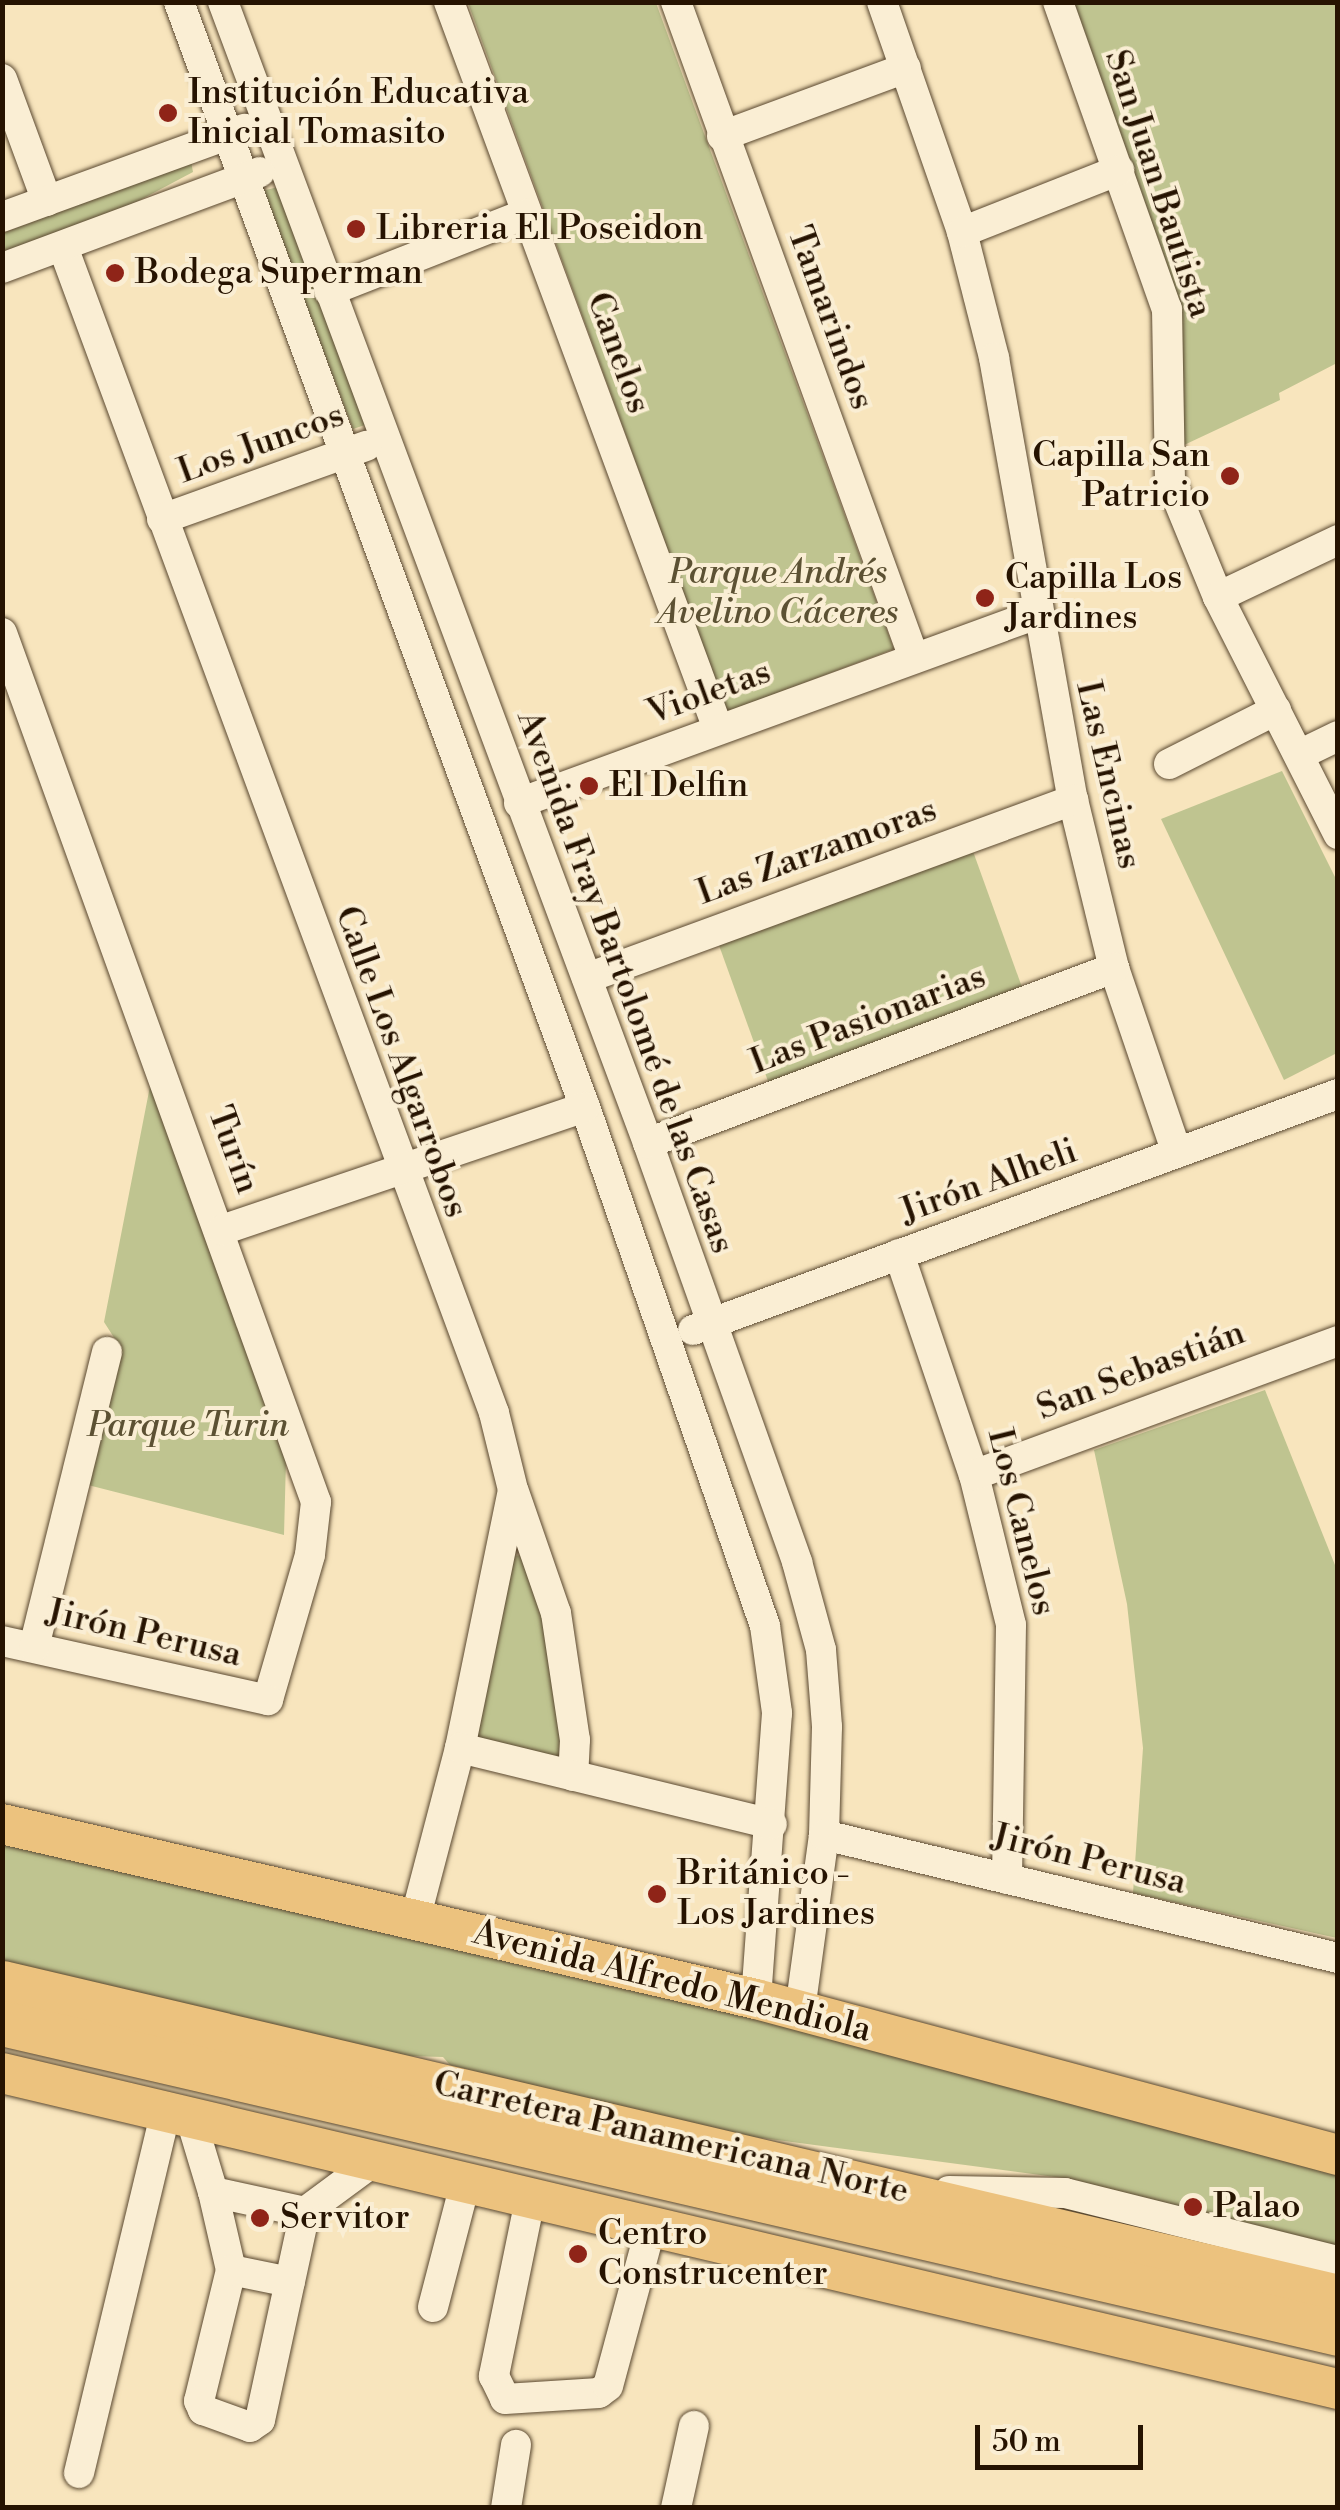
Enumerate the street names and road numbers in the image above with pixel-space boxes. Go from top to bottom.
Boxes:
street label: San Juan Bautista [1095,45,1221,323]
street label: Tamarindos [777,221,883,415]
street label: Canelos [577,287,659,419]
street label: Los Juncos [172,395,350,493]
street label: Violetas [642,651,776,735]
street label: Las Encinas [1066,677,1150,873]
street label: Avenida Fray Bartolomé de las Casas [507,705,743,1259]
street label: Las Zarzamoras [691,789,943,915]
street label: Calle Los Algarrobos [325,901,477,1223]
street label: Las Pasionarias [744,956,992,1084]
street label: Turín [198,1101,268,1199]
street label: Jirón Alheli [895,1131,1083,1233]
street label: San Sebastián [1031,1312,1251,1430]
street label: Los Canelos [978,1424,1064,1620]
street label: Jirón Perusa [43,1591,245,1677]
street label: Jirón Perusa [988,1816,1190,1904]
street label: Avenida Alfredo Mendiola [468,1912,876,2052]
street label: Carretera Panamericana Norte [429,2063,913,2213]

